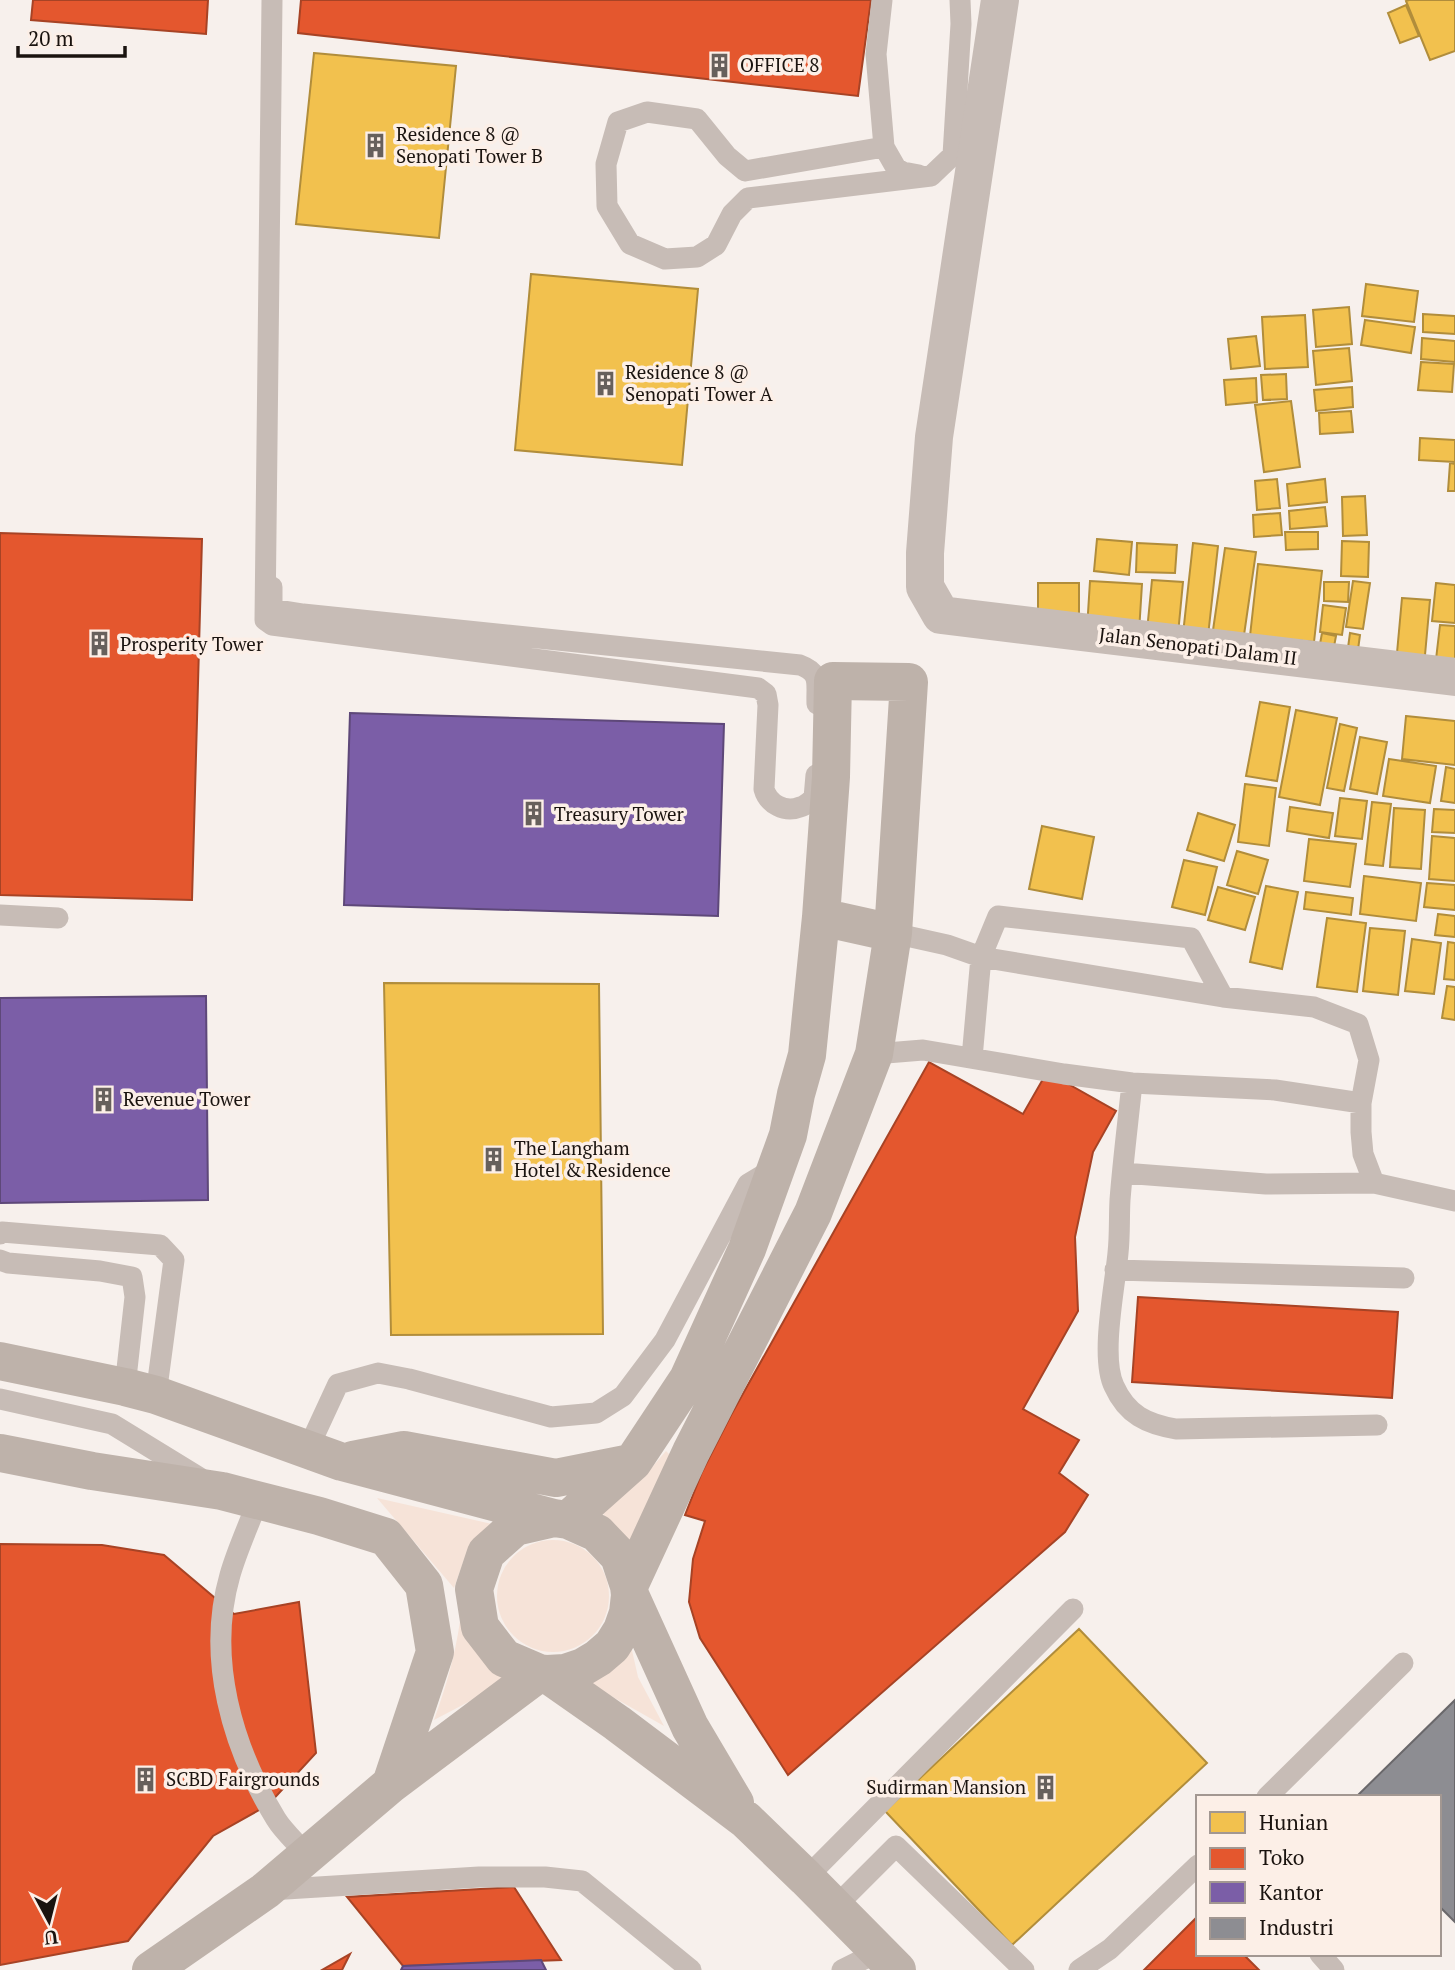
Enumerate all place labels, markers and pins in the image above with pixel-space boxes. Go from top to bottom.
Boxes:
building icon: OFFICE 8 [706,51,734,79]
place label: OFFICE 8 [740,52,819,77]
place label: Residence 8 @ Senopati Tower B [396,121,543,168]
building icon: Residence 8 @ Senopati Tower B [362,131,390,159]
place label: Residence 8 @ Senopati Tower A [625,359,773,406]
building icon: Residence 8 @ Senopati Tower A [591,369,619,397]
building icon: Prosperity Tower [86,630,114,658]
place label: Prosperity Tower [120,631,264,656]
building icon: Treasury Tower [520,800,548,828]
place label: Treasury Tower [554,801,685,826]
building icon: Revenue Tower [89,1085,117,1113]
place label: Revenue Tower [123,1086,251,1111]
place label: The Langham Hotel & Residence [514,1135,671,1182]
building icon: The Langham Hotel & Residence [480,1145,508,1173]
building icon: SCBD Fairgrounds [132,1765,160,1793]
place label: SCBD Fairgrounds [166,1766,320,1791]
building icon: Sudirman Mansion [1032,1773,1060,1801]
place label: Sudirman Mansion [866,1774,1026,1799]

